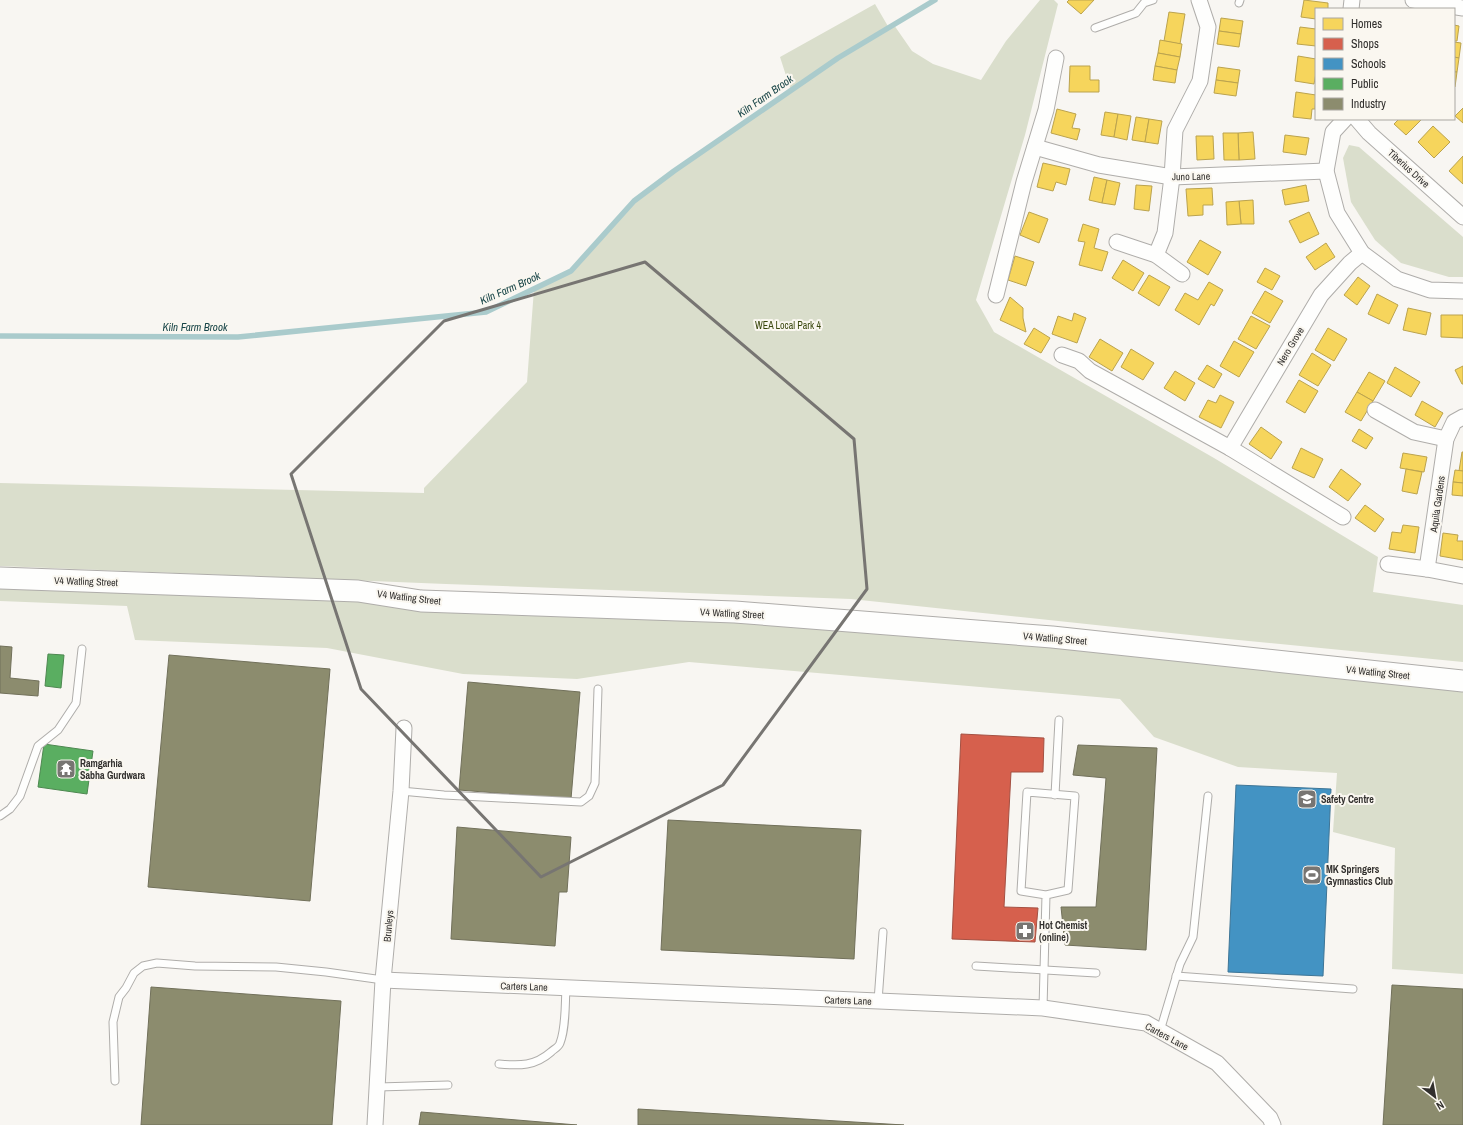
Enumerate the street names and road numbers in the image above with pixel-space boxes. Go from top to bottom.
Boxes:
street label: Tiberius Drive [1385,146,1433,191]
street label: Juno Lane [1172,170,1211,183]
street label: Nero Grove [1274,324,1307,368]
street label: Aquila Gardens [1427,475,1448,534]
street label: V4 Watling Street [54,574,119,589]
street label: V4 Watling Street [376,587,442,608]
street label: V4 Watling Street [700,605,765,622]
street label: V4 Watling Street [1023,629,1088,648]
street label: V4 Watling Street [1345,663,1411,682]
street label: Brunleys [381,910,396,943]
street label: Carters Lane [500,979,548,994]
street label: Carters Lane [824,993,872,1008]
street label: Carters Lane [1143,1020,1191,1054]

